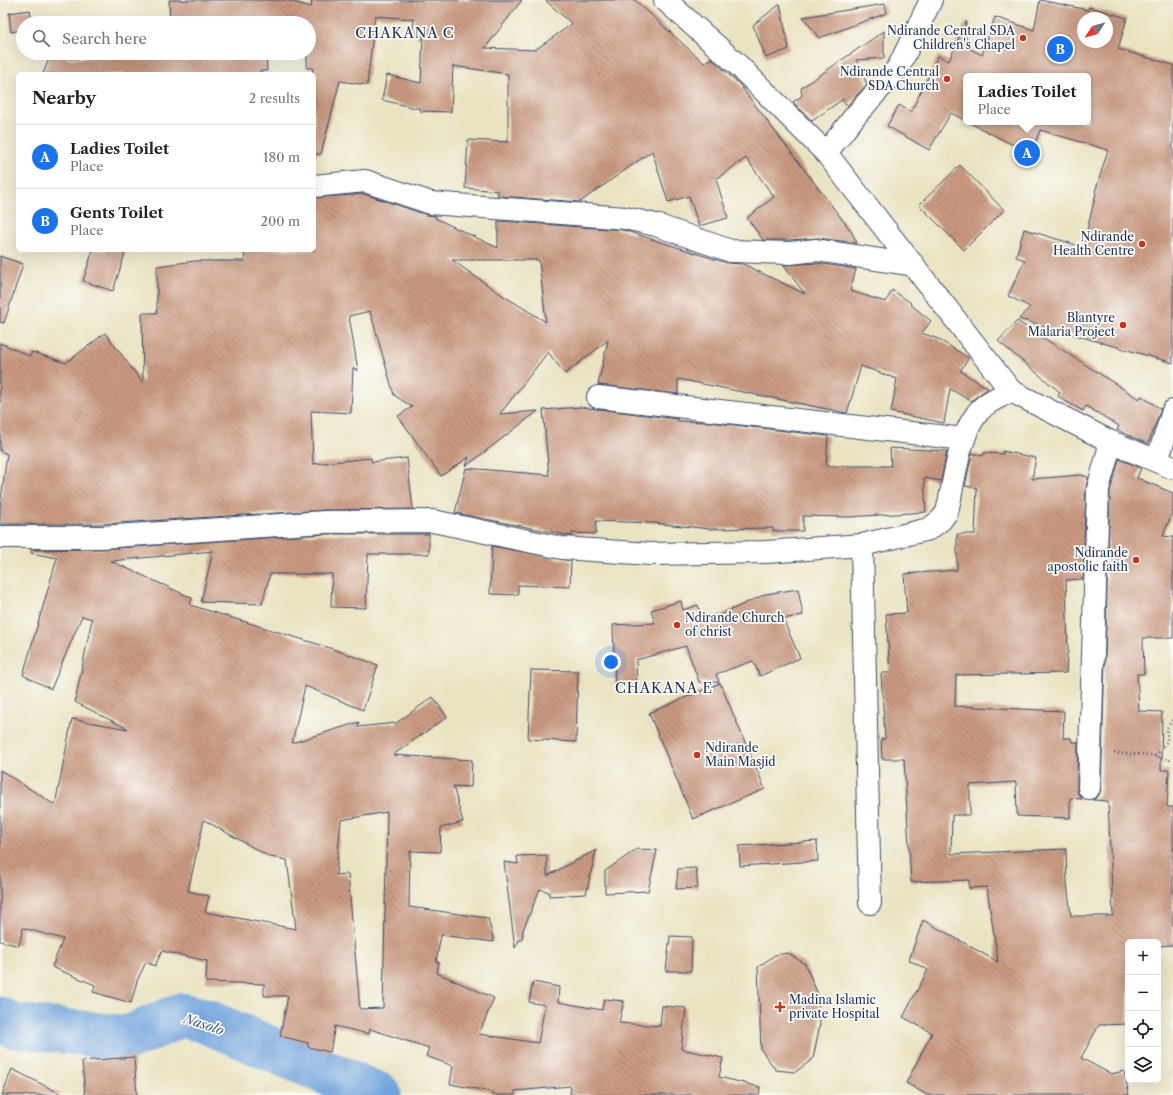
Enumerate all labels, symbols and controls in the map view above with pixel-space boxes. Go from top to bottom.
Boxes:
north arrow [1077,12,1113,48]
search box [16,16,316,60]
place label: Ndirande Central SDA Children's Chapel [887,23,1016,52]
district label: CHAKANA C [355,24,455,42]
icon: search [30,27,52,49]
text: Search here [62,29,147,48]
marker: Ndirande Central SDA Children's Chapel [1018,33,1028,43]
pin: B [1047,34,1073,64]
place label: Ndirande Central SDA Church [840,64,939,93]
popup [963,73,1091,125]
marker: Ndirande Central SDA Church [942,74,952,84]
text: Ladies Toilet [977,82,1077,101]
text: Nearby [32,88,96,108]
text: 2 results [249,90,300,106]
text: Place [977,101,1011,117]
pin: A [1014,138,1040,168]
text: Ladies Toilet [70,139,169,158]
text: A [40,149,50,165]
text: 180 m [263,149,300,165]
text: Place [70,158,103,174]
text: Gents Toilet [70,203,164,222]
text: B [40,213,50,229]
text: 200 m [260,213,300,229]
text: Place [70,222,103,238]
place label: Ndirande Health Centre [1053,229,1134,258]
marker: Ndirande Health Centre [1137,239,1147,249]
place label: Blantyre Malaria Project [1028,310,1116,339]
marker: Blantyre Malaria Project [1118,320,1128,330]
place label: Ndirande apostolic faith [1047,545,1128,574]
marker: Ndirande apostolic faith [1131,555,1141,565]
place label: Ndirande Church of christ [685,610,785,639]
marker: Ndirande Church of christ [672,620,682,630]
your location [601,652,621,672]
district label: CHAKANA E [615,679,713,697]
place label: Ndirande Main Masjid [705,740,776,769]
marker: Ndirande Main Masjid [692,750,702,760]
map controls [1125,939,1161,1083]
button: + [1125,939,1161,975]
button: − [1125,975,1161,1011]
place label: Madina Islamic private Hospital [789,992,880,1021]
marker: Madina Islamic private Hospital [774,1001,786,1013]
water label: Nasolo [181,1010,226,1038]
button: locate [1125,1011,1161,1047]
button: layers [1125,1047,1161,1083]

